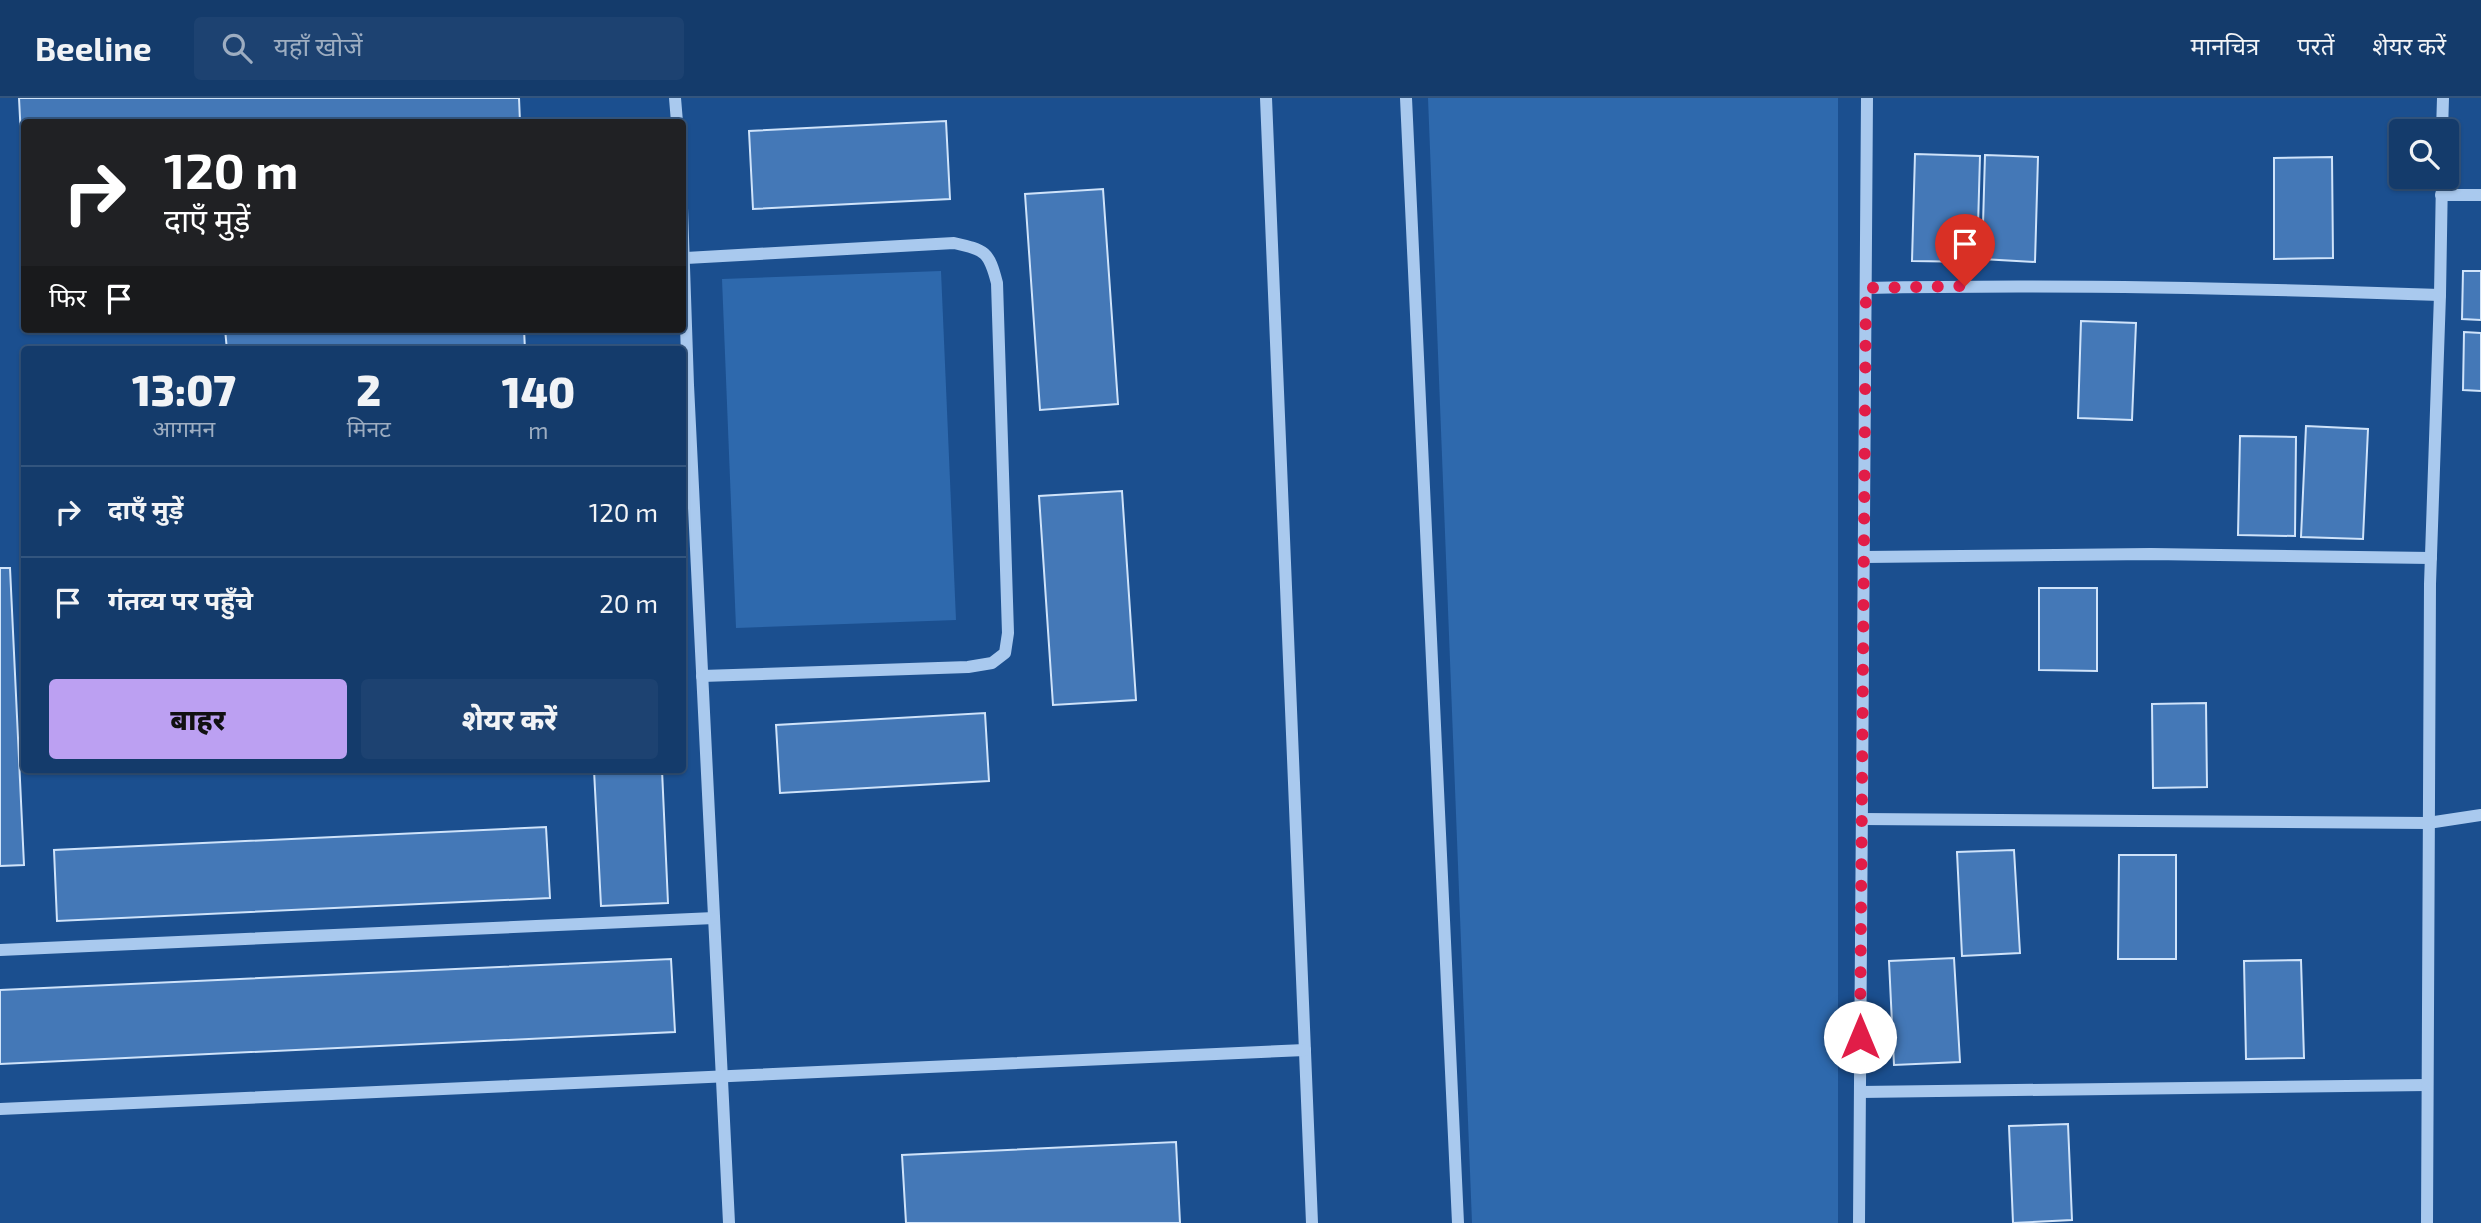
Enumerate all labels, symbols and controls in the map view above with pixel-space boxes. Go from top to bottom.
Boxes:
search box [194,17,684,80]
text: Beeline [35,28,152,68]
icon: search [218,29,256,67]
text: यहाँ खोजें [274,30,362,61]
text: मानचित्र [2191,31,2259,60]
text: परतें [2297,31,2334,60]
text: शेयर करें [2372,31,2446,60]
map controls [2389,119,2459,189]
button: search [2389,119,2459,189]
text: 120 m [164,140,298,199]
icon: right [49,147,140,238]
text: दाएँ मुड़ें [164,200,250,238]
pin [1935,214,1995,286]
icon: arrive [1946,225,1984,263]
icon: arrive [100,280,138,318]
text: फिर [49,281,86,312]
text: 13:07 [132,364,236,414]
text: 2 [356,364,381,414]
text: 140 [502,366,575,416]
text: आगमन [152,414,215,442]
text: मिनट [347,414,391,442]
text: m [528,416,548,444]
icon: right [49,493,87,531]
text: दाएँ मुड़ें [108,493,183,524]
text: 120 m [589,496,658,527]
icon: arrive [49,584,87,622]
text: गंतव्य पर पहुँचे [108,584,253,615]
text: 20 m [599,587,658,618]
button: बाहर [49,679,347,759]
button: शेयर करें [361,679,658,759]
position arrow [1823,1000,1897,1074]

